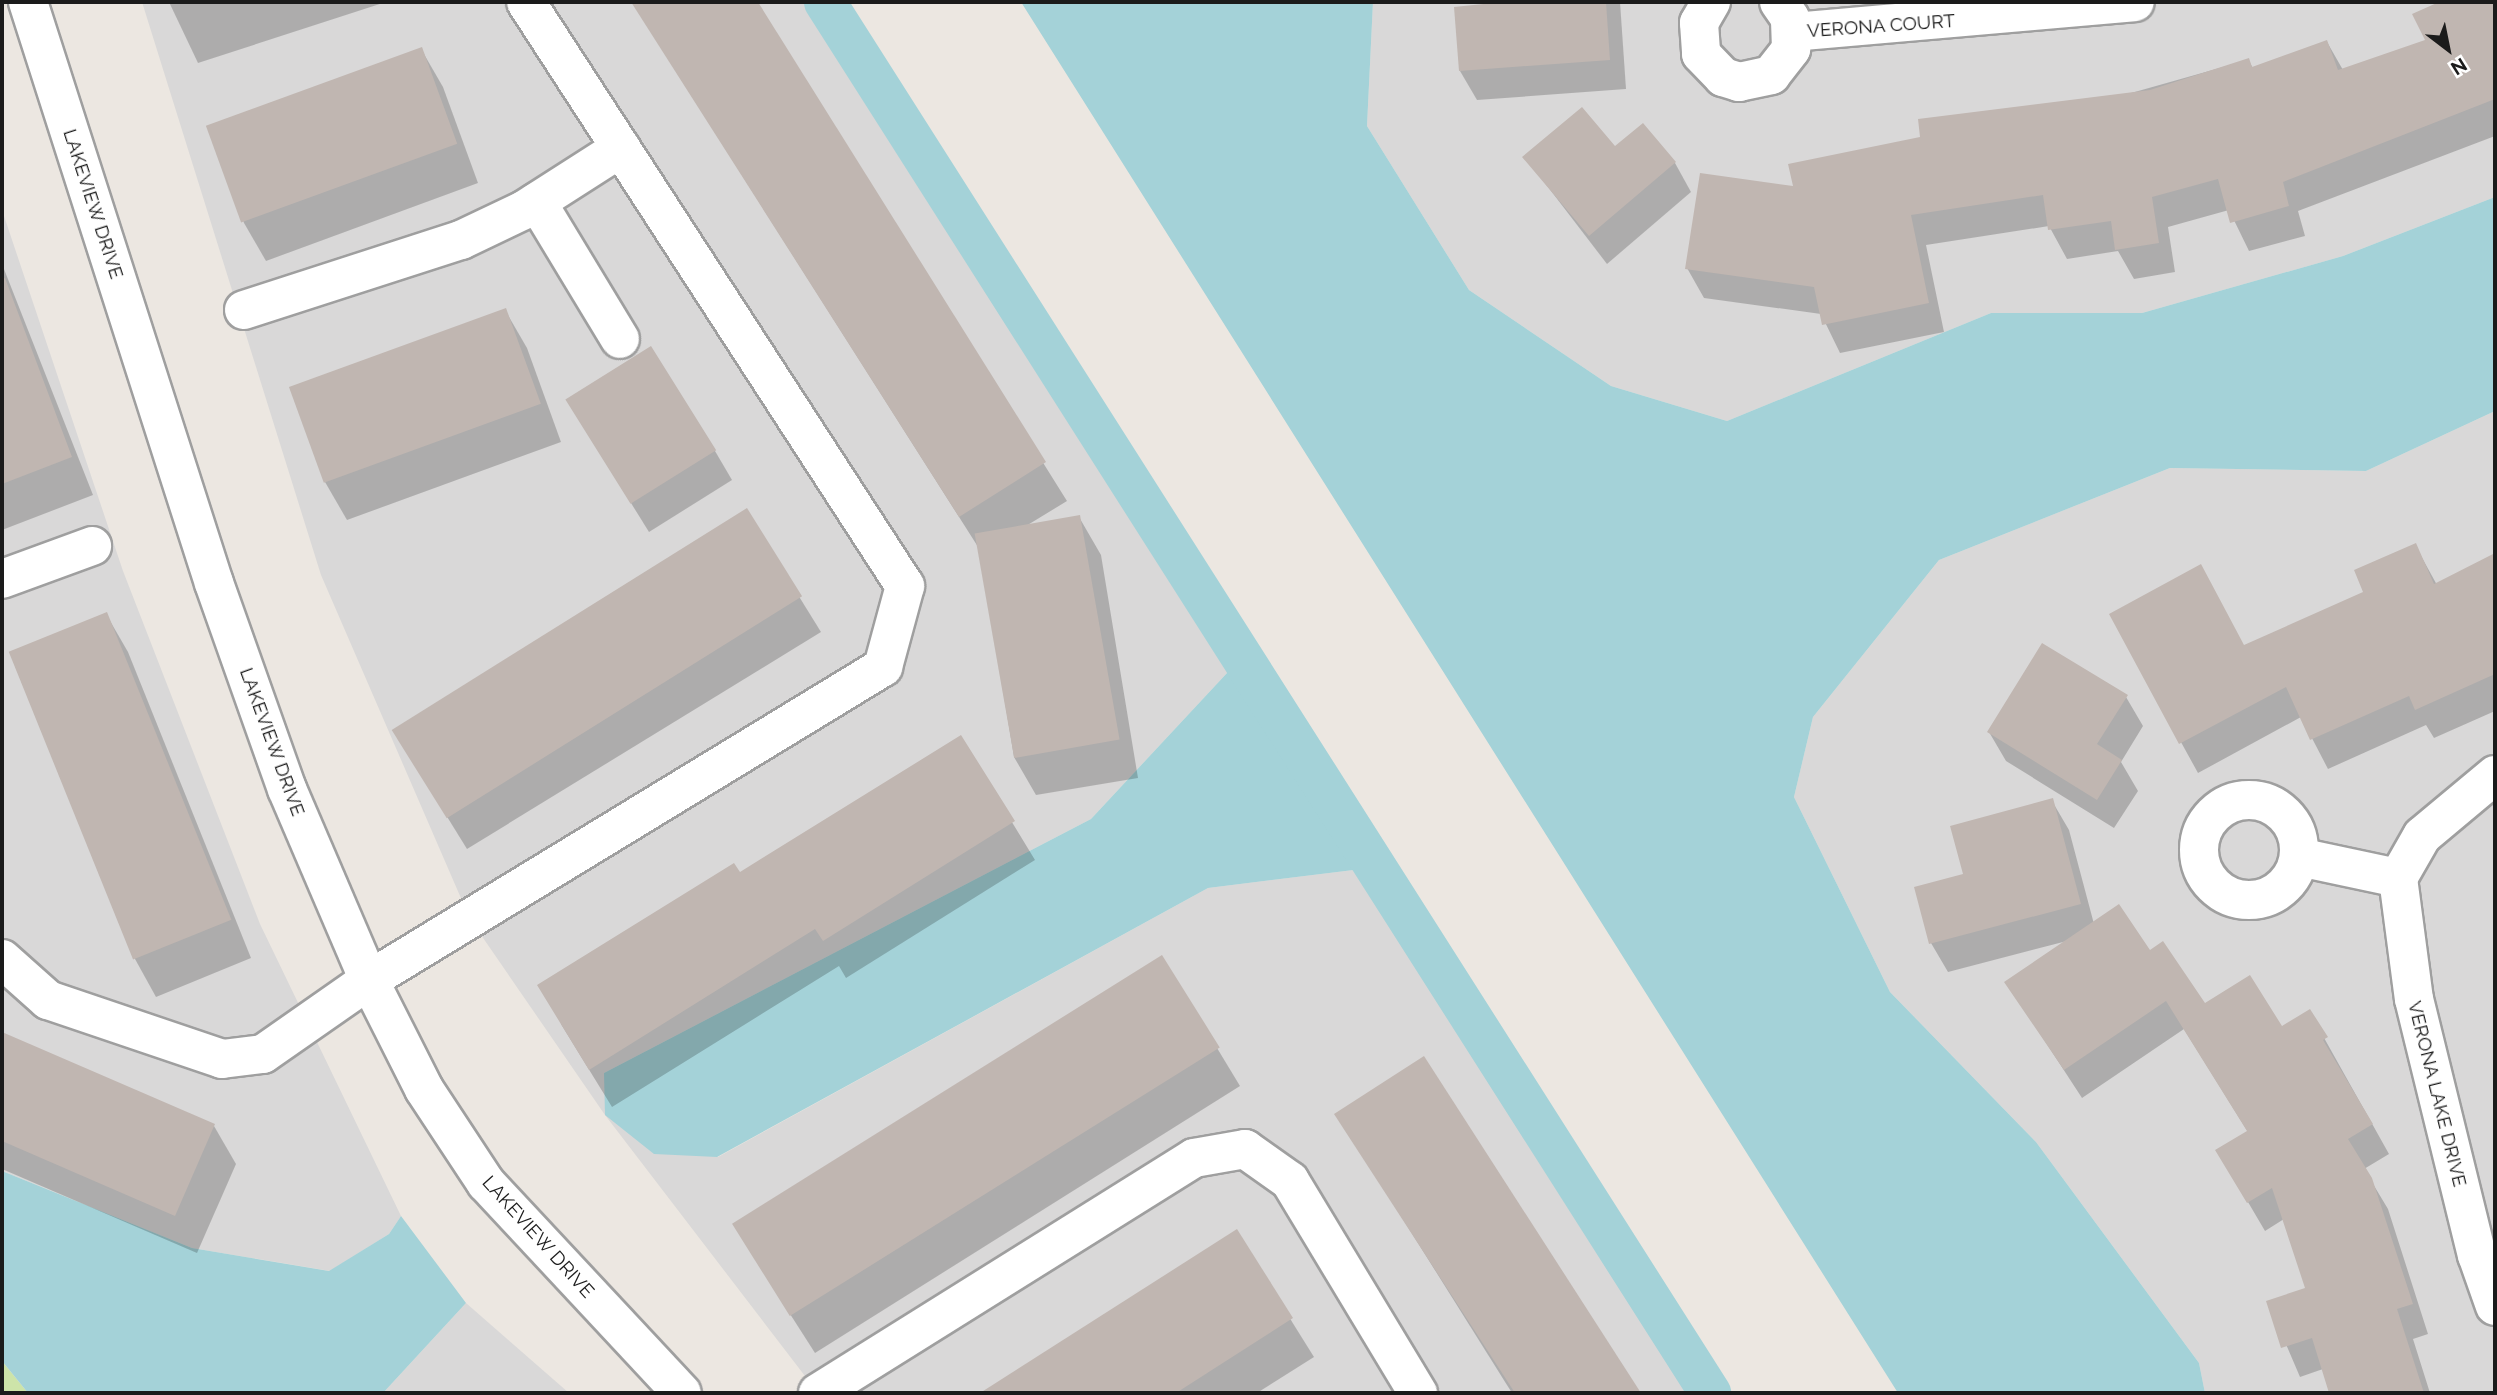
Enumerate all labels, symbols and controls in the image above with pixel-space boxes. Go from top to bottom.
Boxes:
street label: VERONA COURT [1806,9,1956,43]
north arrow [2413,14,2483,84]
text: N [2447,54,2471,80]
street label: LAKEVIEW DRIVE [58,126,128,282]
street label: LAKEVIEW DRIVE [234,664,310,820]
street label: VERONA LAKE DRIVE [2403,998,2471,1190]
street label: LAKEVIEW DRIVE [477,1171,599,1303]

